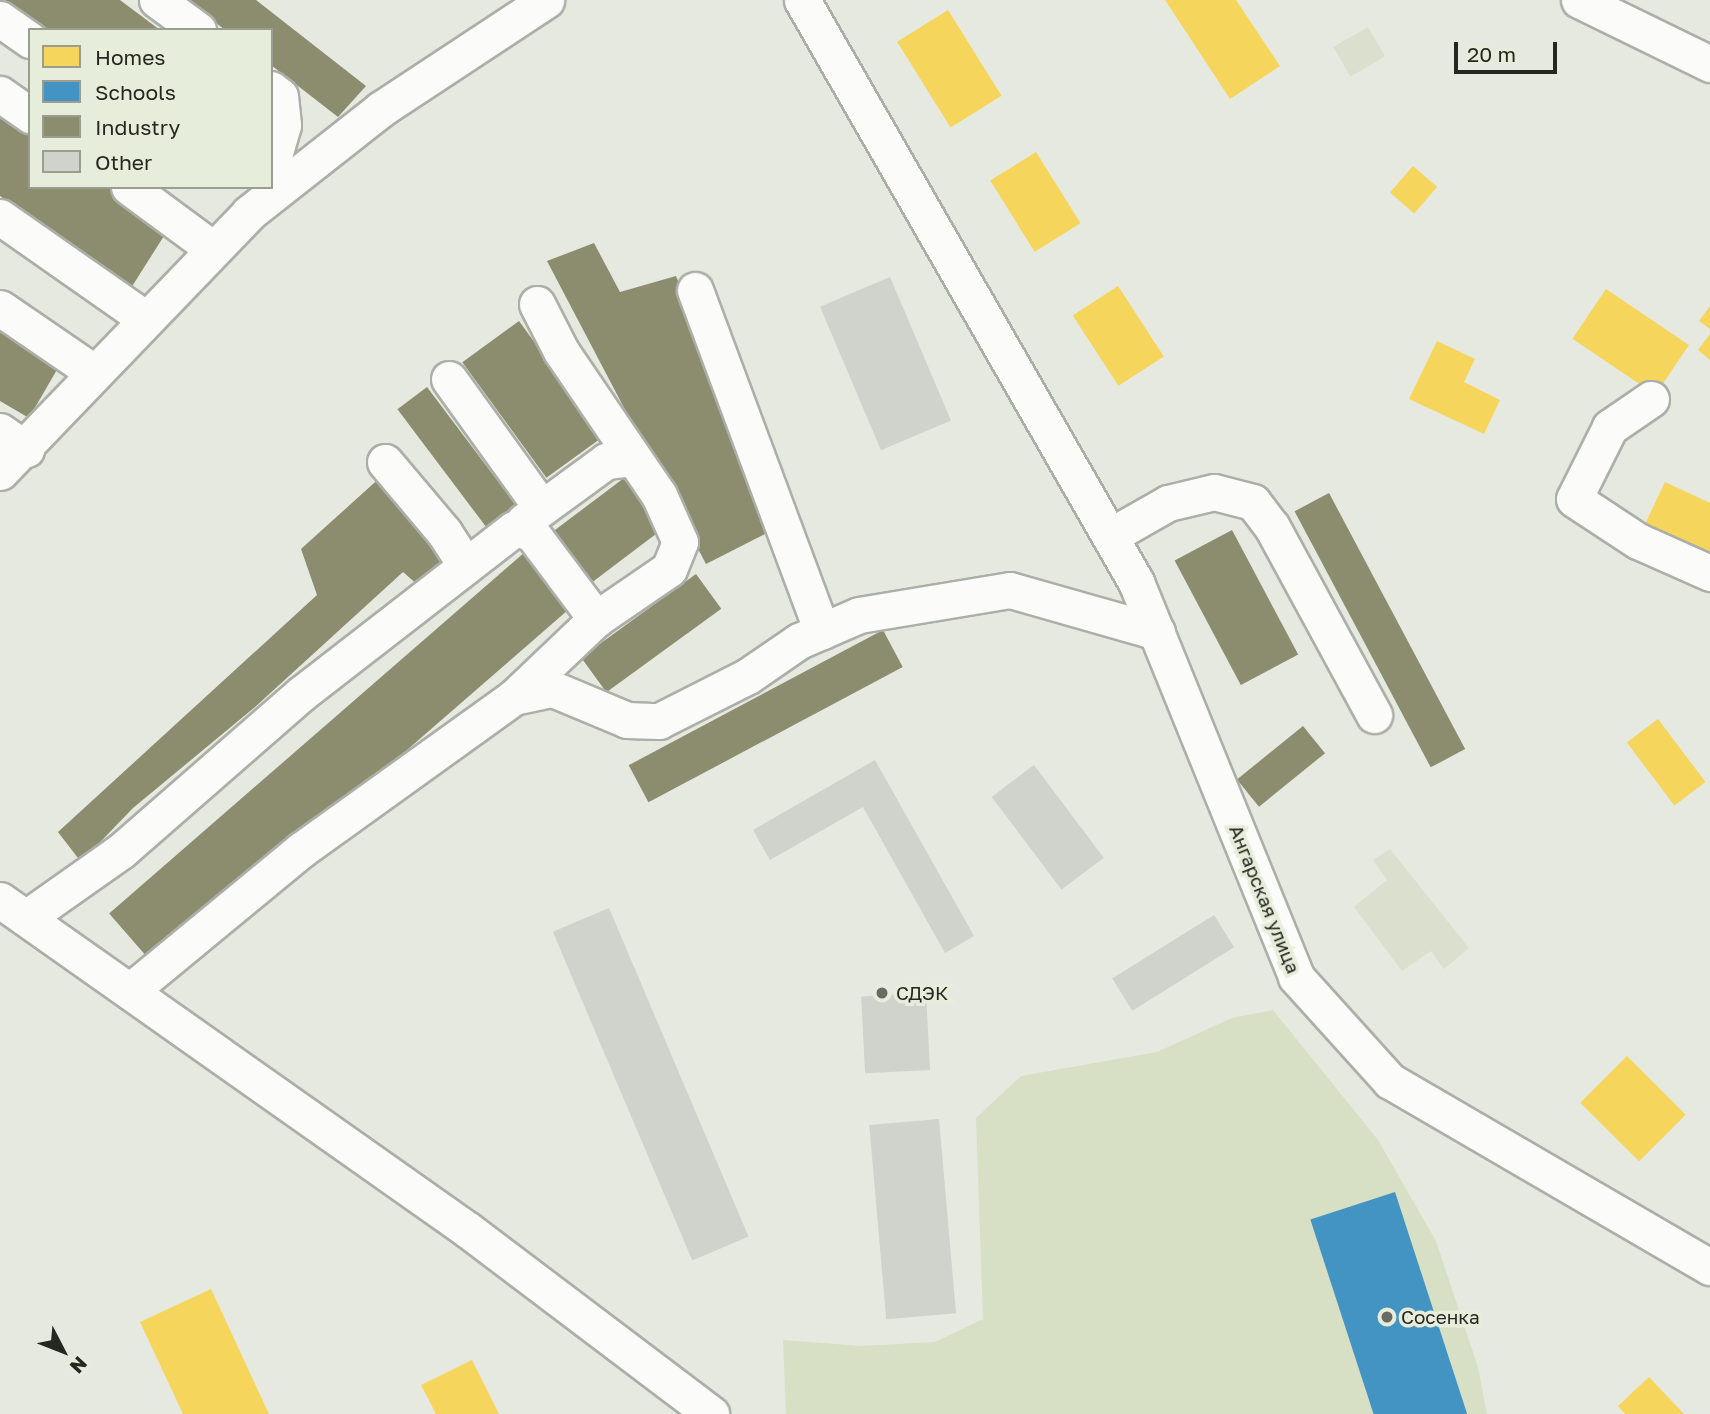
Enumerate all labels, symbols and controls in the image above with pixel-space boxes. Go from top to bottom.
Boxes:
legend [28,28,273,189]
scale bar [1458,28,1561,72]
text: 20 m [1467,41,1516,67]
text: Homes [95,44,165,70]
text: Schools [95,79,176,105]
text: Industry [95,114,180,140]
text: Other [95,149,152,175]
street label: Ангарская улица [1225,821,1305,977]
place label: СДЭК [896,982,948,1004]
marker: СДЭК [874,985,890,1001]
place label: Сосенка [1401,1306,1480,1328]
marker: Сосенка [1379,1309,1395,1325]
north arrow [28,1316,98,1386]
text: N [66,1352,92,1378]

